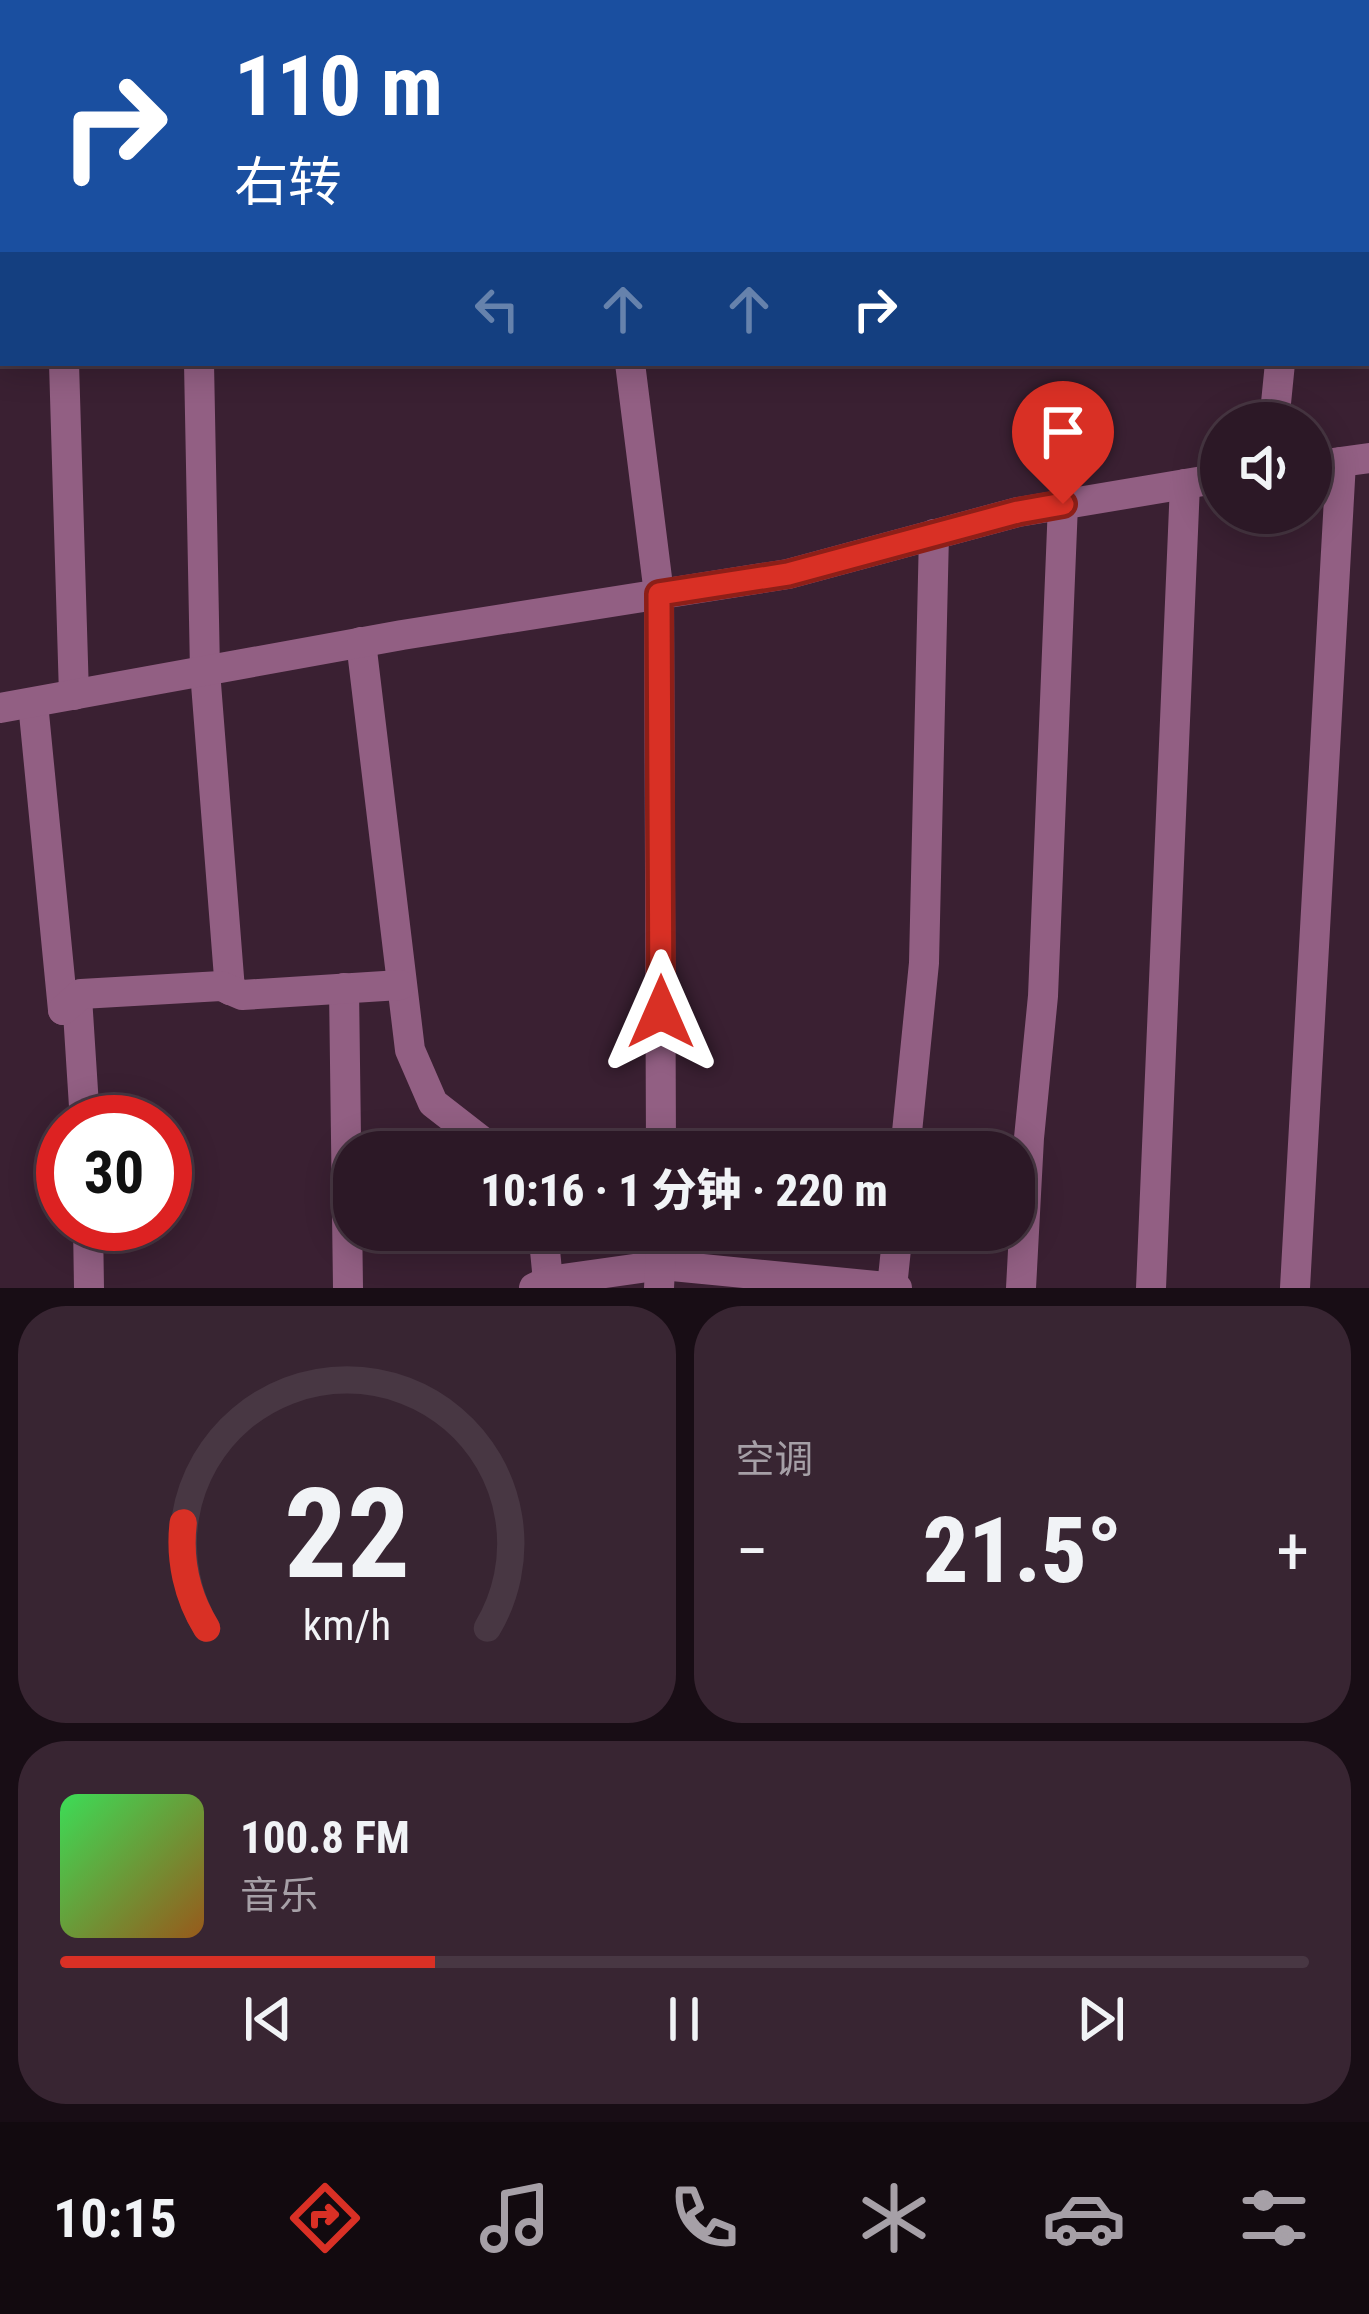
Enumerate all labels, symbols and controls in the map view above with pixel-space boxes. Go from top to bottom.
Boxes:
text: 110 m [234,37,443,136]
icon: right [36,48,192,204]
text: 右转 [234,151,342,214]
icon: left [464,276,530,342]
icon: ahead [590,276,656,342]
icon: ahead [716,276,782,342]
icon: right [842,276,908,342]
pin [1012,381,1114,504]
icon: arrive [1030,399,1096,465]
map controls [1200,402,1332,534]
button: sound [1200,402,1332,534]
position arrow [598,949,724,1075]
speed limit sign: 30 [36,1095,192,1251]
text: 10:16 · 1 分钟 · 220 m [480,1164,888,1217]
text: 空调 [736,1437,814,1483]
text: 22 [284,1461,410,1607]
text: 21.5° [923,1499,1122,1604]
text: − [736,1513,769,1590]
text: + [1276,1513,1309,1590]
text: km/h [303,1599,391,1649]
text: 100.8 FM [240,1811,410,1864]
text: 音乐 [240,1873,318,1919]
icon: previous [235,1986,301,2052]
icon: pause [651,1986,717,2052]
icon: next [1068,1986,1134,2052]
icon: directions [283,2176,367,2260]
icon: music [473,2176,557,2260]
icon: phone [662,2176,746,2260]
icon: climate [852,2176,936,2260]
icon: car [1042,2176,1126,2260]
icon: filters [1232,2176,1316,2260]
text: 10:15 [53,2187,177,2250]

